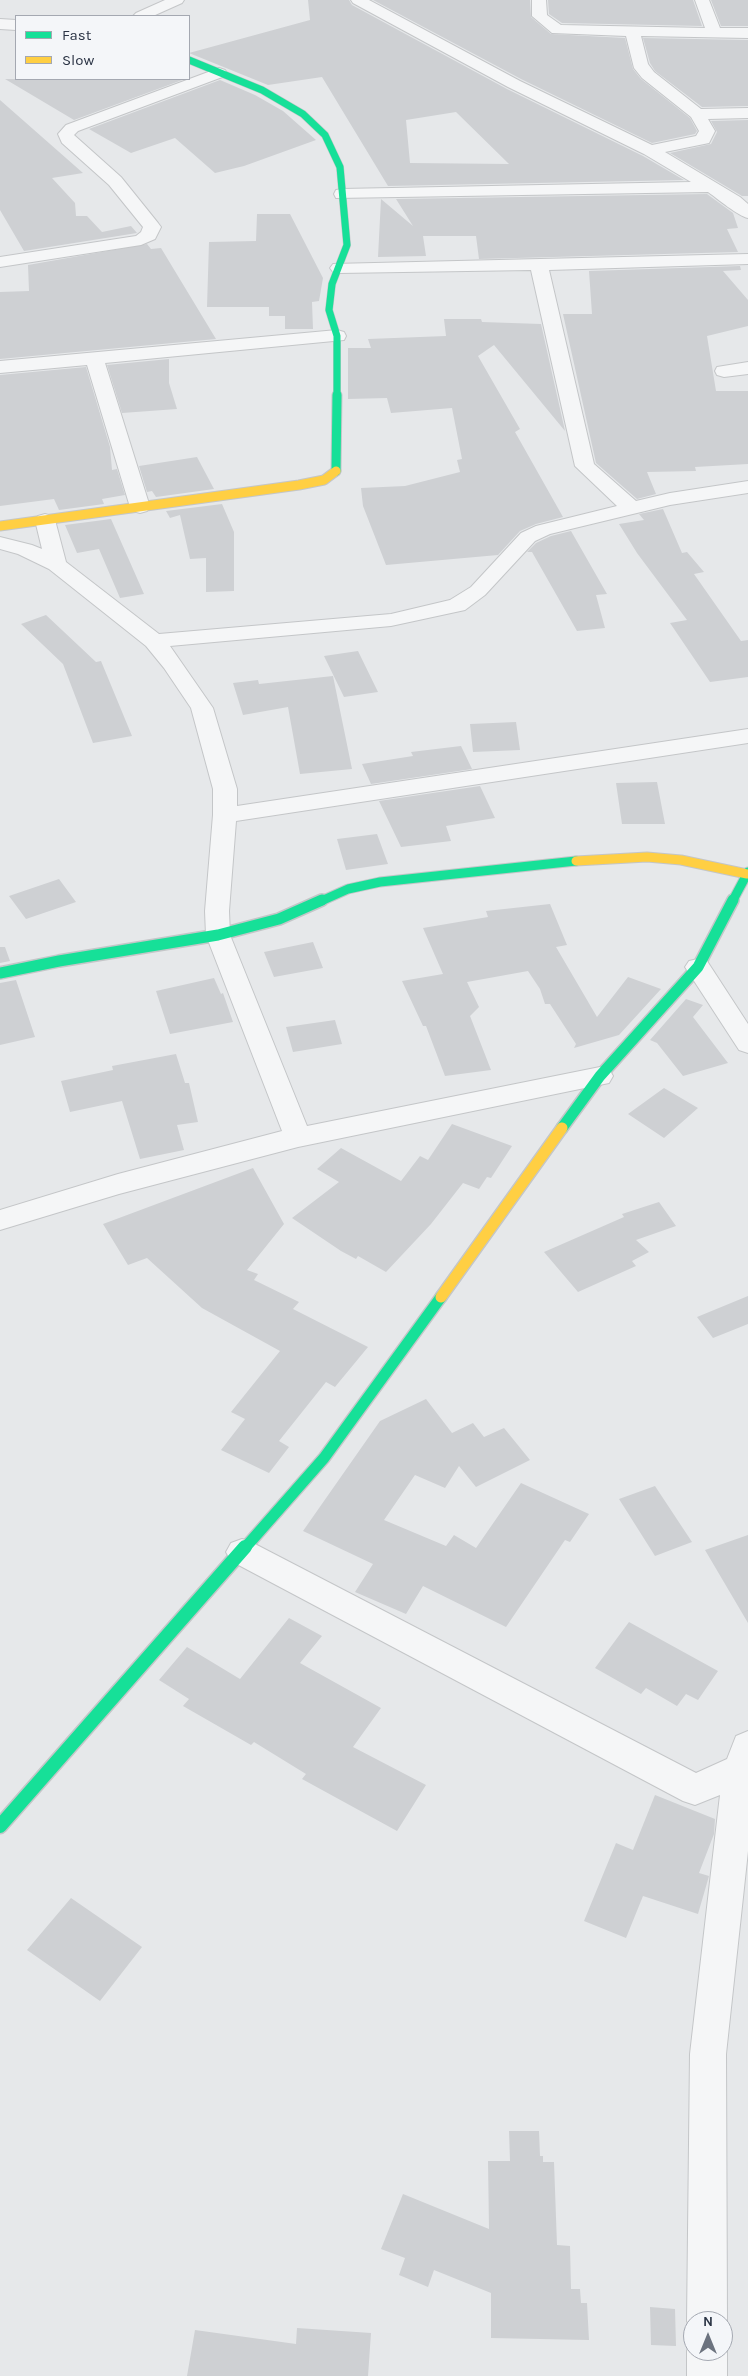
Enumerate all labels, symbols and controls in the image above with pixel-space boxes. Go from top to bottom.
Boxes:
legend [15,15,190,80]
text: Fast [62,26,91,44]
text: Slow [62,51,94,69]
north arrow [683,2311,733,2361]
text: N [703,2313,713,2330]

